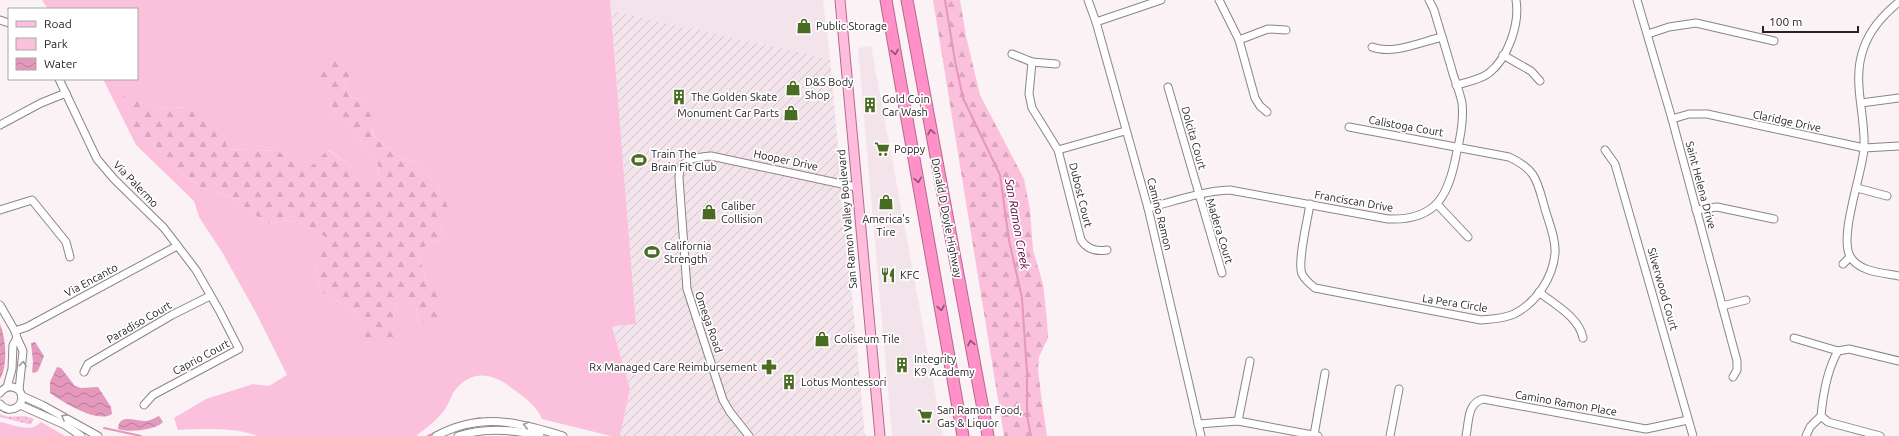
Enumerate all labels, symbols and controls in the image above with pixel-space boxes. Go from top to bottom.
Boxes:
legend [8,8,138,80]
scale bar [1763,8,1858,34]
text: 100 m [1769,15,1802,28]
text: Road [44,17,72,30]
shop icon: Public Storage [795,17,813,35]
place label: Public Storage [816,20,887,32]
text: Park [44,37,68,50]
one-way arrow [891,49,899,55]
text: Water [44,57,77,70]
place label: D&S Body Shop [805,76,854,101]
shop icon: D&S Body Shop [784,79,802,97]
building icon: The Golden Skate [670,88,688,106]
place label: The Golden Skate [691,91,777,103]
place label: Gold Coin Car Wash [882,93,930,118]
building icon: Gold Coin Car Wash [861,96,879,114]
shop icon: Monument Car Parts [782,104,800,122]
street label: Dolcita Court [1179,105,1209,172]
place label: Monument Car Parts [677,107,779,119]
street label: Claridge Drive [1752,108,1822,134]
street label: Calistoga Court [1368,113,1445,139]
one-way arrow [928,129,936,135]
supermarket icon: Poppy [873,140,891,158]
street label: Saint Helena Drive [1684,140,1718,230]
place label: Poppy [894,143,926,155]
street label: Hooper Drive [753,147,819,173]
place label: Train The Brain Fit Club [651,148,717,173]
street label: San Ramon Valley Boulevard [835,149,859,289]
sports icon: Train The Brain Fit Club [630,151,648,169]
street label: Donald D Doyle Highway [930,157,965,280]
street label: Via Palermo [111,158,161,210]
street label: Dubost Court [1067,161,1095,229]
water label: San Ramon Creek [1003,176,1032,271]
street label: Camino Ramon [1145,176,1175,252]
one-way arrow [913,177,922,183]
street label: Franciscan Drive [1314,188,1394,214]
shop icon: America's Tire [877,193,895,211]
street label: Madera Court [1204,197,1236,266]
place label: Caliber Collision [721,200,763,225]
shop icon: Caliber Collision [700,203,718,221]
place label: America's Tire [862,213,910,238]
place label: California Strength [664,240,711,265]
sports icon: California Strength [643,243,661,261]
street label: Silverwood Court [1645,246,1681,332]
street label: Via Encanto [62,261,120,299]
restaurant icon: KFC [879,266,897,284]
place label: KFC [900,269,919,281]
street label: Omega Road [693,290,725,354]
street label: La Pera Circle [1421,292,1489,314]
street label: Paradiso Court [105,298,174,345]
one-way arrow [936,305,945,311]
shop icon: Coliseum Tile [813,330,831,348]
place label: Coliseum Tile [834,333,900,345]
street label: Caprio Court [171,337,232,377]
one-way arrow [967,339,975,346]
place label: Integrity K9 Academy [914,353,975,378]
building icon: Integrity K9 Academy [893,356,911,374]
pharmacy icon: Rx Managed Care Reimbursement [760,358,778,376]
one-way arrow [18,360,27,367]
place label: Rx Managed Care Reimbursement [589,361,758,373]
building icon: Lotus Montessori [780,373,798,391]
place label: Lotus Montessori [801,376,886,388]
street label: Camino Ramon Place [1514,388,1618,418]
place label: San Ramon Food, Gas & Liquor [937,404,1022,429]
supermarket icon: San Ramon Food, Gas & Liquor [916,407,934,425]
one-way arrow [61,414,68,421]
one-way arrow [522,421,529,429]

